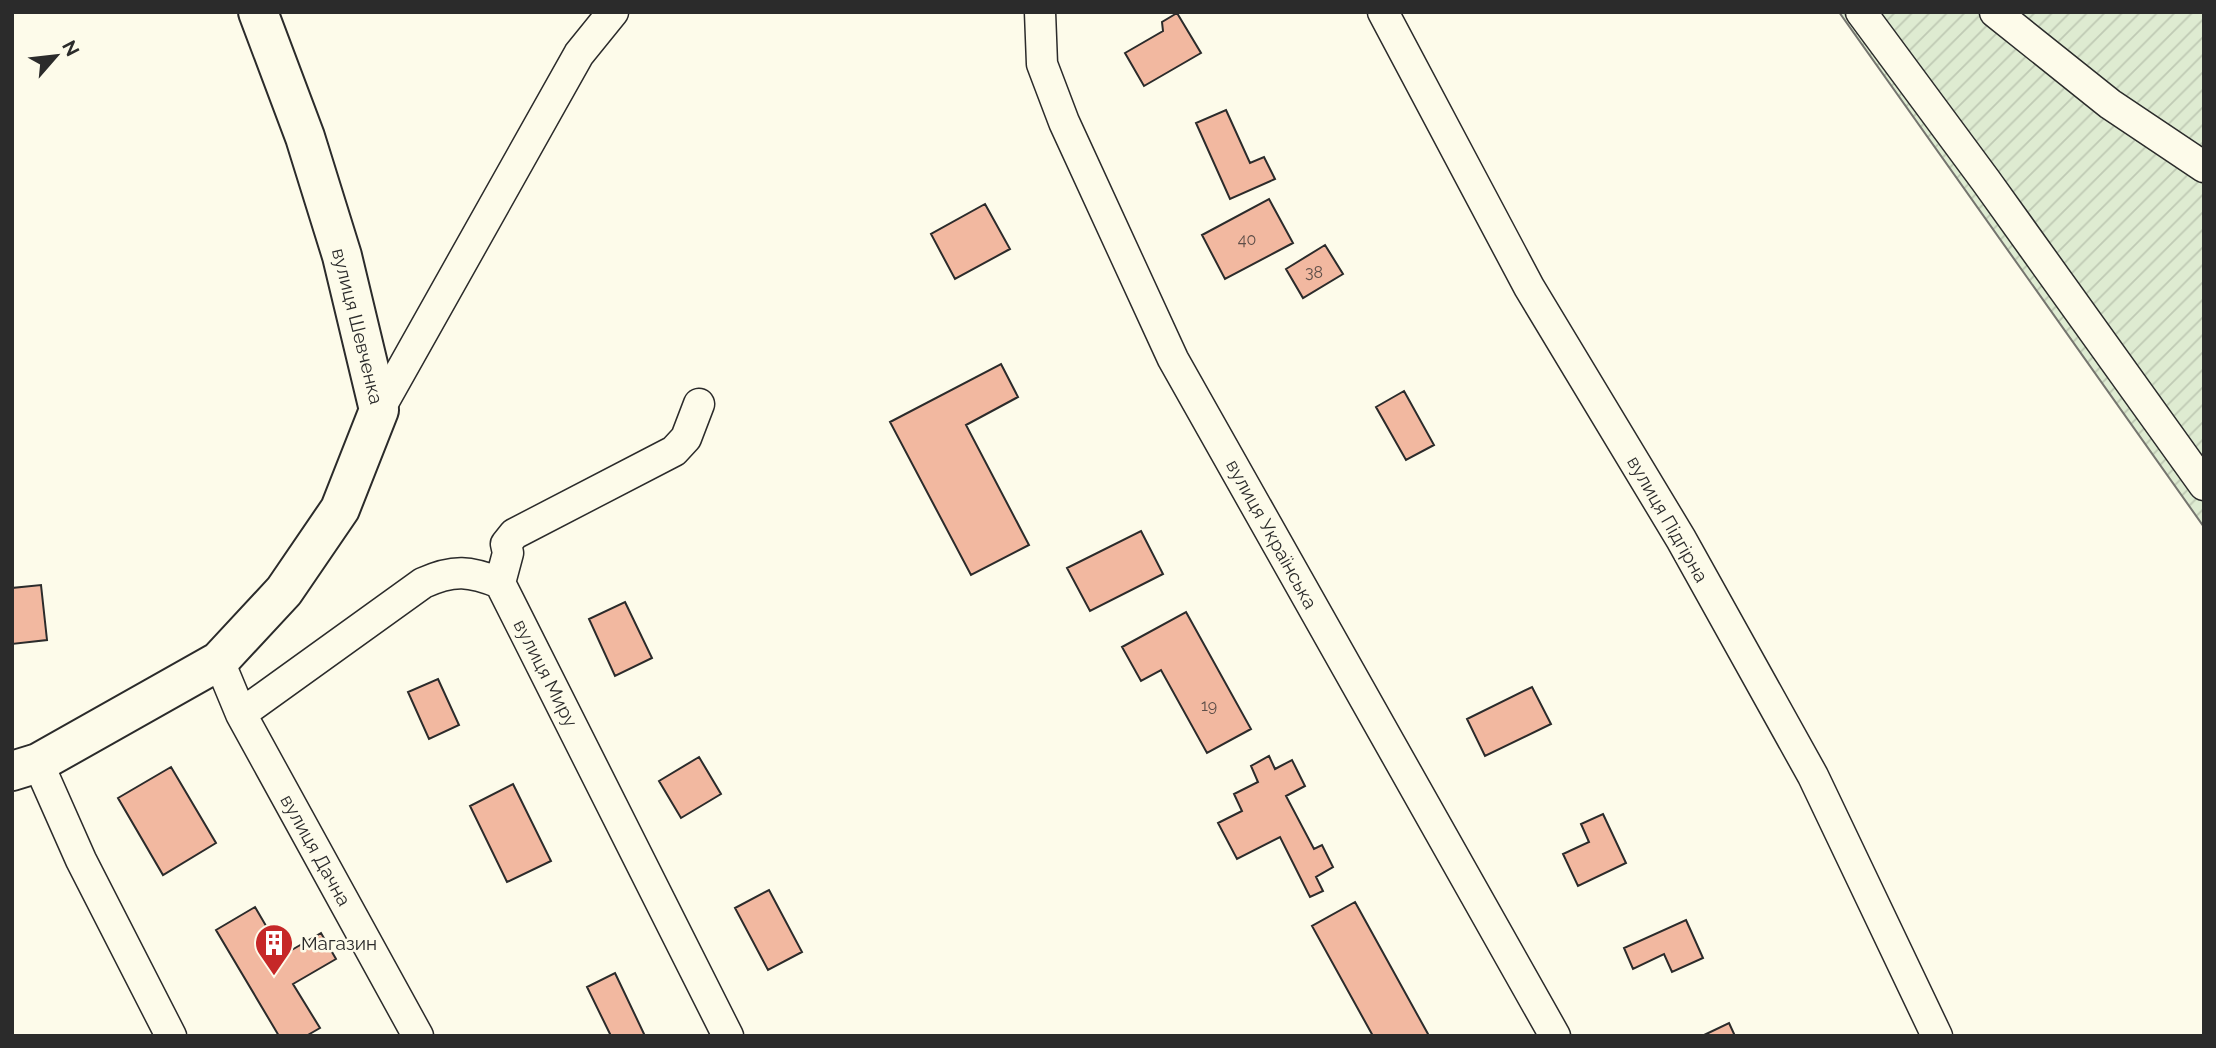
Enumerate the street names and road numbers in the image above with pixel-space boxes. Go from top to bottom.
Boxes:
street label: вулиця Шевченка [328,246,388,406]
street label: вулиця Підгірна [1623,452,1713,586]
street label: вулиця Українська [1222,456,1322,612]
street label: вулиця Миру [509,615,583,731]
street label: вулиця Дачна [276,790,356,910]

